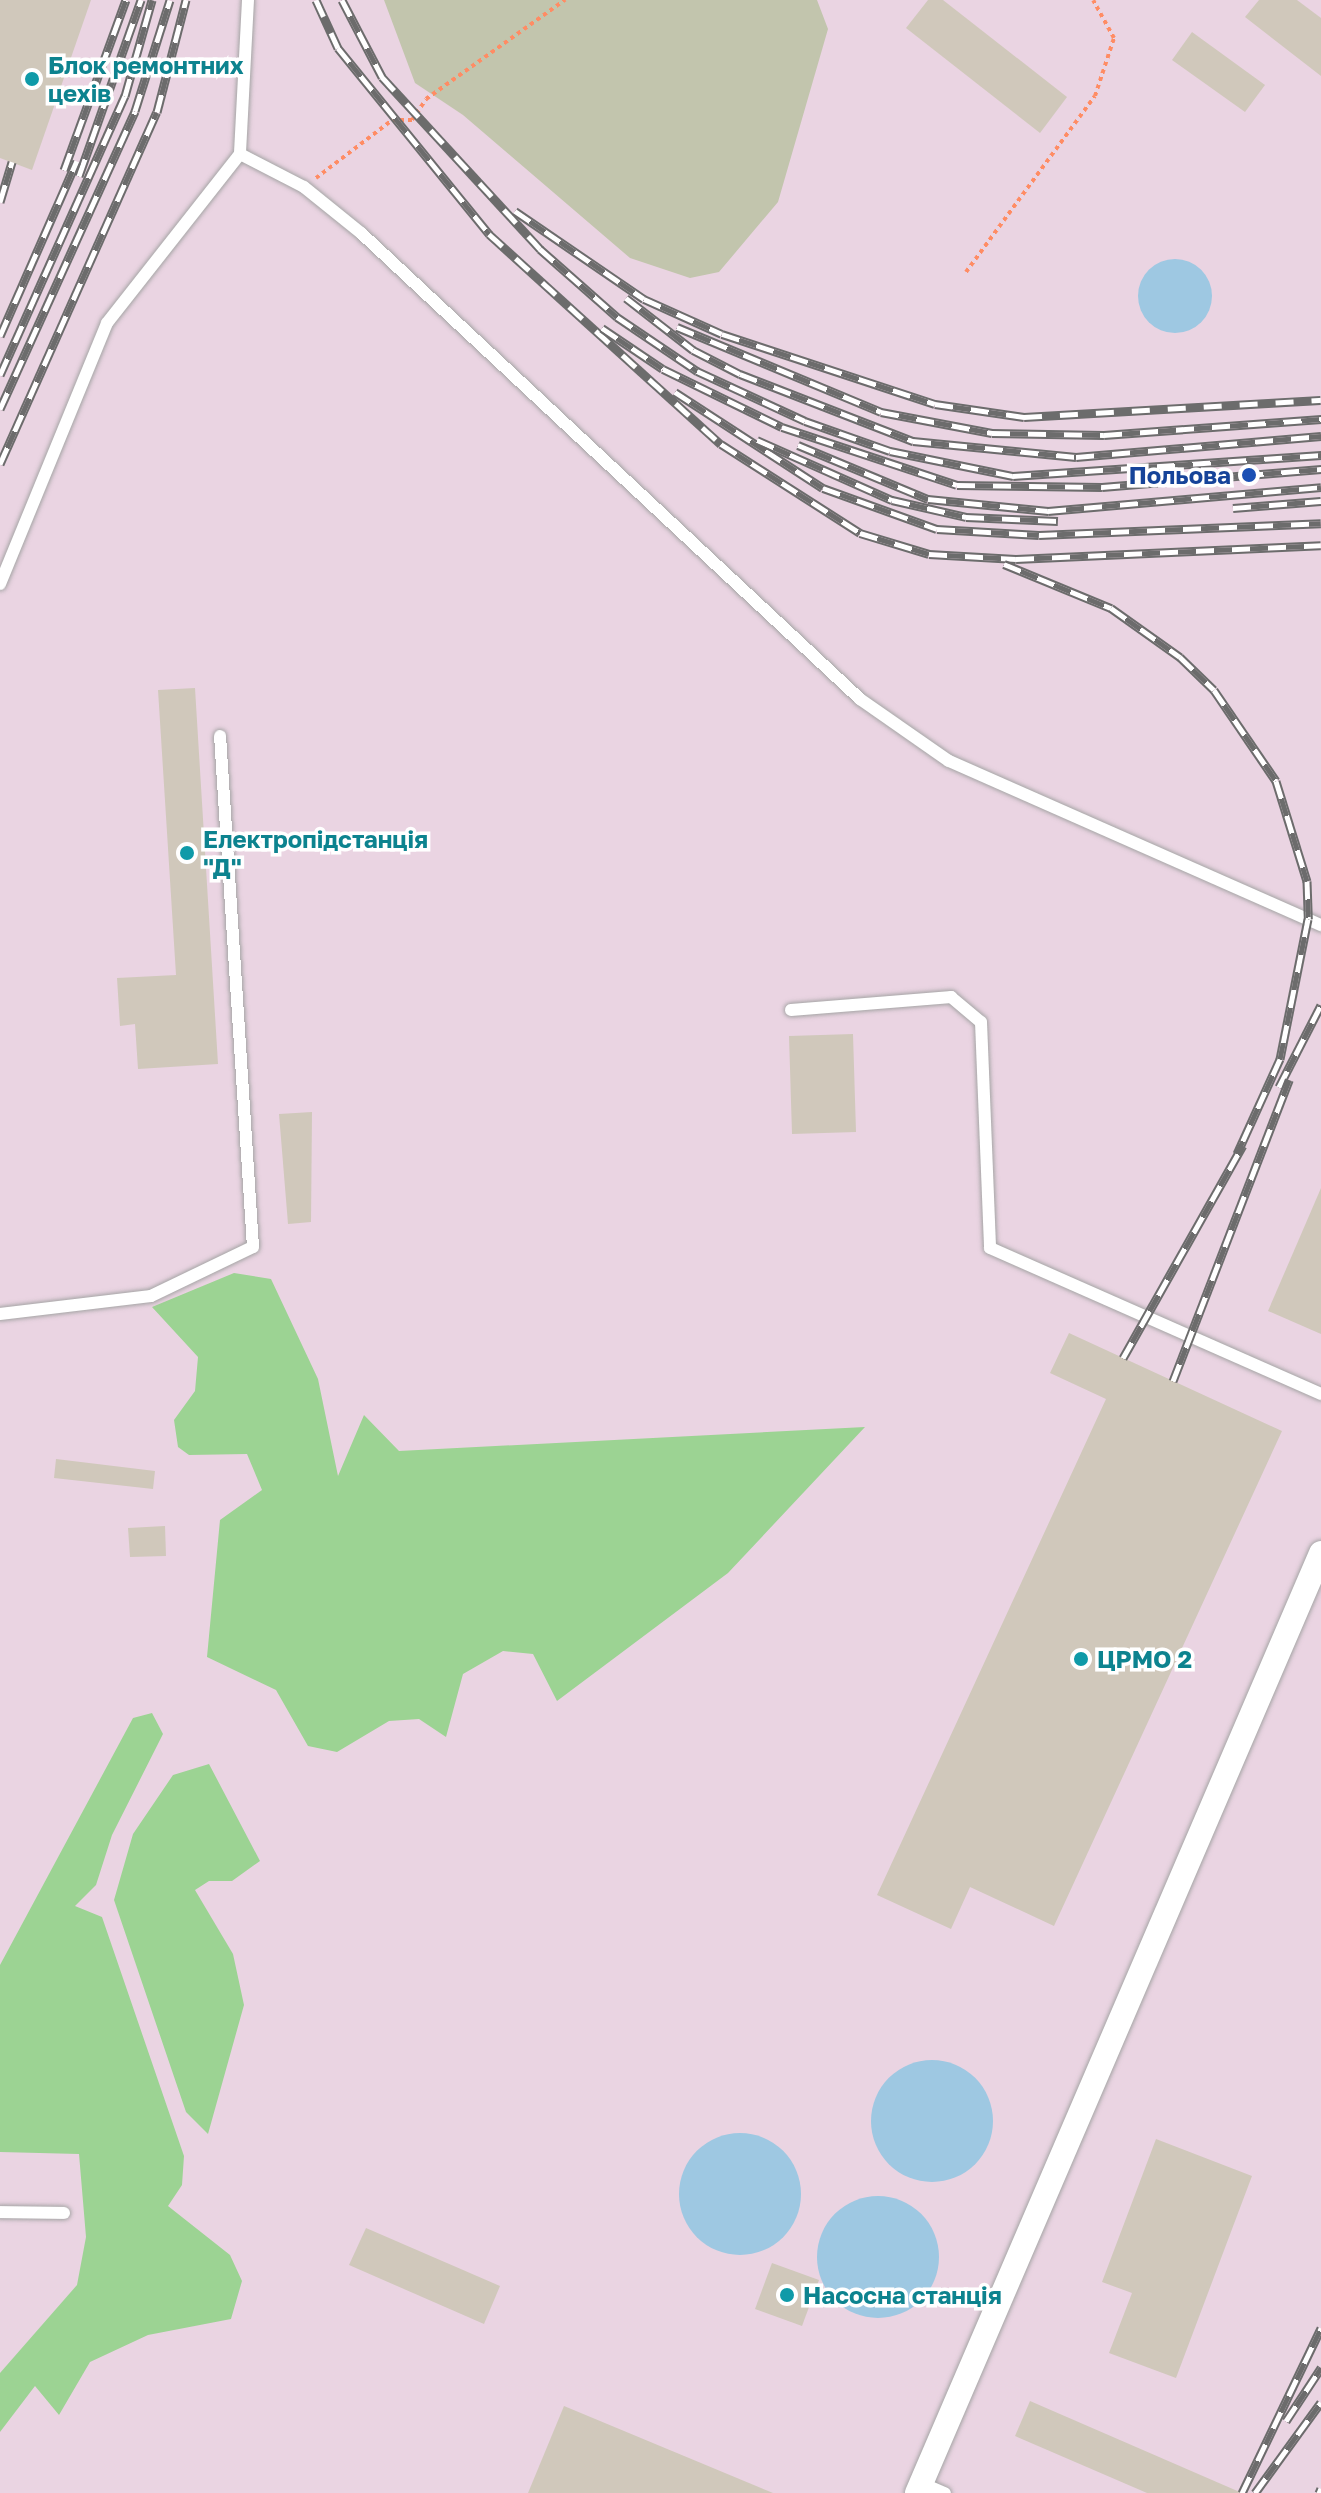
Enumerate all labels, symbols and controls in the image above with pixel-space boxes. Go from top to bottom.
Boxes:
place label: Блок ремонтних цехів [48,51,244,107]
marker: Блок ремонтних цехів [23,70,41,88]
place label: Польова [1129,461,1231,489]
marker: Польова [1238,464,1260,486]
place label: Електропідстанція "Д" [203,825,428,881]
marker: Електропідстанція "Д" [178,844,196,862]
place label: ЦРМО 2 [1097,1645,1192,1673]
marker: ЦРМО 2 [1072,1650,1090,1668]
place label: Насосна станція [803,2281,1002,2309]
marker: Насосна станція [778,2286,796,2304]

